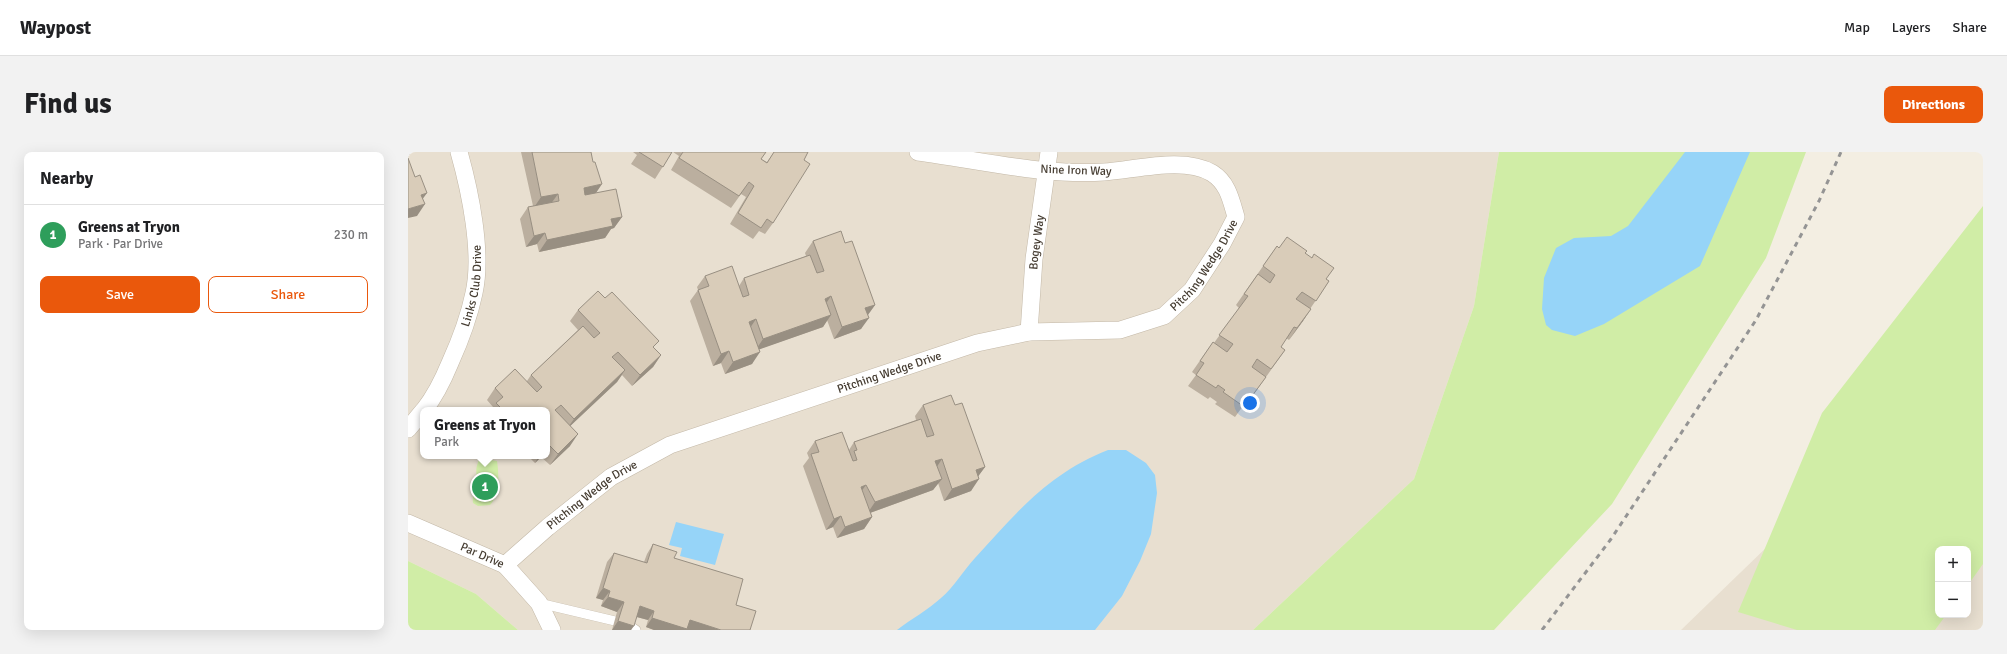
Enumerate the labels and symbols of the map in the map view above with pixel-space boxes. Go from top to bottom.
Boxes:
street label: Nine Iron Way [1040,162,1112,179]
street label: Bogey Way [1026,214,1048,270]
street label: Pitching Wedge Drive [1167,217,1241,315]
street label: Links Club Drive [458,244,485,329]
street label: Pitching Wedge Drive [835,348,944,397]
your location [1240,393,1260,413]
street label: Pitching Wedge Drive [544,457,640,533]
pin: 1 [472,472,498,502]
street label: Par Drive [458,540,506,572]

